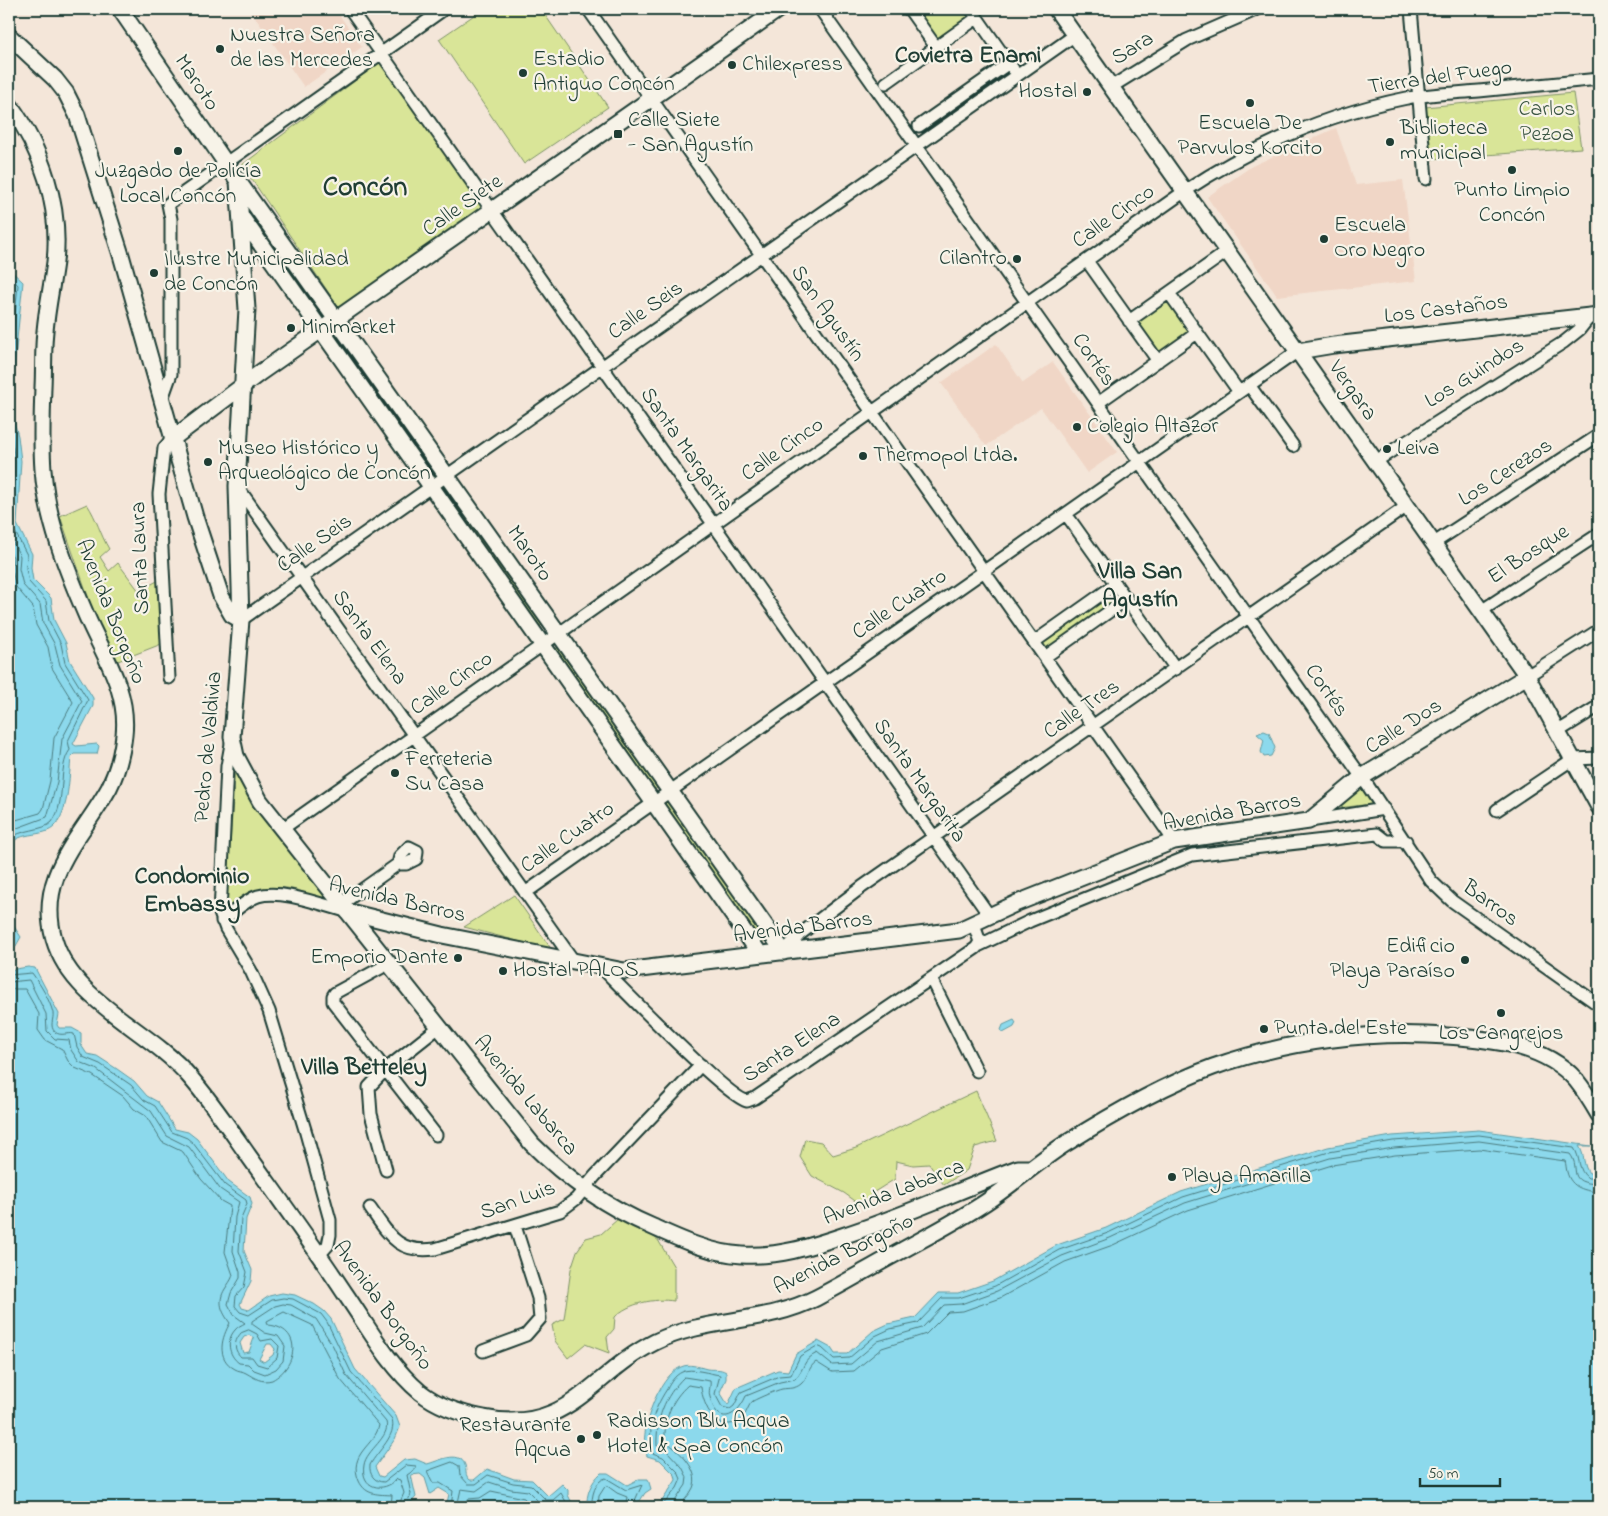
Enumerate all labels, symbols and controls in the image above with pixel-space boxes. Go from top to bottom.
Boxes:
place label: Nuestra Señora de las Mercedes [230,20,375,77]
street label: Sara [1106,24,1160,74]
district label: Covietra Enami [895,39,1041,74]
marker: Nuestra Señora de las Mercedes [214,43,226,55]
place label: Estadio Antiguo Concón [533,44,675,102]
street label: Maroto [165,48,227,118]
place label: Chilexpress [742,49,843,81]
street label: Tierra del Fuego [1366,52,1514,105]
marker: Chilexpress [726,59,738,71]
marker: Estadio Antiguo Concón [517,67,529,79]
place label: Hostal [1019,76,1077,108]
marker: Hostal [1081,86,1093,98]
park label: Carlos Pezoa [1518,94,1576,151]
marker: Escuela De Parvulos Korcito [1244,97,1256,109]
place label: Calle Siete - San Agustín [628,105,753,163]
place label: Escuela De Parvulos Korcito [1178,108,1322,165]
place label: Biblioteca municipal [1399,113,1488,170]
marker: Calle Siete - San Agustín [612,128,624,140]
marker: Biblioteca municipal [1384,136,1396,148]
marker: Juzgado de Policía Local Concón [172,145,184,157]
place label: Juzgado de Policía Local Concón [95,156,261,213]
marker: Punto Limpio Concón [1506,164,1518,176]
street label: Calle Siete [416,166,510,245]
district label: Concón [323,168,407,209]
place label: Punto Limpio Concón [1454,175,1570,232]
street label: Calle Cinco [1066,177,1162,257]
place label: Escuela Oro Negro [1334,210,1425,268]
marker: Escuela Oro Negro [1318,233,1330,245]
place label: Cilantro [939,243,1007,275]
place label: Ilustre Municipalidad de Concón [164,244,349,301]
marker: Cilantro [1011,253,1023,265]
street label: San Agustín [781,259,872,370]
marker: Ilustre Municipalidad de Concón [148,267,160,279]
street label: Calle Seis [602,273,690,349]
street label: Los Castaños [1382,287,1510,333]
place label: Minimarket [301,312,396,344]
marker: Minimarket [285,322,297,334]
street label: Cortés [1063,327,1123,393]
street label: Los Guindos [1419,331,1531,417]
street label: Vergara [1318,353,1384,428]
street label: Santa Margarita [630,381,741,519]
street label: Calle Cinco [735,410,831,490]
place label: Colegio Altazor [1087,411,1218,444]
marker: Colegio Altazor [1071,421,1083,433]
street label: Los Cerezos [1453,431,1559,515]
place label: Museo Histórico y Arqueológico de Concón [218,433,431,491]
place label: Leiva [1397,433,1439,465]
place label: Thermopol Ltda. [873,440,1017,472]
marker: Leiva [1381,443,1393,455]
marker: Thermopol Ltda. [857,450,869,462]
marker: Museo Histórico y Arqueológico de Concón [202,456,214,468]
street label: Santa Laura [123,501,159,615]
street label: Calle Seis [271,506,359,582]
street label: El Bosque [1482,517,1576,593]
street label: Maroto [498,519,560,589]
street label: Avenida Borgoño [65,535,154,690]
district label: Villa San Agustín [1097,555,1182,619]
street label: Calle Cuatro [846,561,954,649]
street label: Santa Elena [323,584,415,692]
street label: Calle Cinco [404,644,500,724]
street label: Cortés [1296,658,1356,724]
street label: Pedro de Valdivia [186,670,232,824]
street label: Calle Tres [1037,672,1127,748]
street label: Calle Dos [1359,691,1449,763]
street label: Santa Margarita [863,712,974,850]
place label: Ferreteria Su Casa [404,744,493,801]
marker: Ferreteria Su Casa [389,767,401,779]
street label: Avenida Barros [1160,785,1304,841]
street label: Calle Cuatro [514,794,622,882]
district label: Condominio Embassy [134,860,250,924]
street label: Avenida Barros [325,870,469,932]
street label: Barros [1454,872,1525,935]
street label: Avenida Barros [732,904,874,952]
place label: Edificio Playa Paraíso [1330,931,1455,989]
place label: Emporio Dante [310,942,448,974]
marker: Emporio Dante [452,952,464,964]
marker: Edificio Playa Paraíso [1459,954,1471,966]
place label: Hostal PALOS [513,955,639,987]
marker: Hostal PALOS [497,965,509,977]
street label: Santa Elena [737,1004,847,1092]
marker: Los Cangrejos [1495,1007,1507,1019]
place label: Punta del Este [1274,1013,1407,1045]
place label: Los Cangrejos [1439,1018,1563,1051]
marker: Punta del Este [1258,1023,1270,1035]
street label: Avenida Labarca [465,1029,585,1163]
district label: Villa Betteley [300,1051,427,1087]
street label: Avenida Labarca [819,1151,969,1235]
place label: Playa Amarilla [1182,1161,1311,1194]
marker: Playa Amarilla [1166,1171,1178,1183]
street label: San Luis [476,1173,560,1229]
street label: Avenida Borgoño [768,1206,920,1305]
street label: Avenida Borgoño [323,1234,440,1378]
place label: Radisson Blu Acqua Hotel & Spa Concón [607,1406,790,1463]
place label: Restaurante Aqcua [459,1410,571,1467]
marker: Radisson Blu Acqua Hotel & Spa Concón [591,1429,603,1441]
marker: Restaurante Aqcua [575,1433,587,1445]
scale bar [1420,1456,1500,1488]
text: 50 m [1428,1463,1459,1485]

